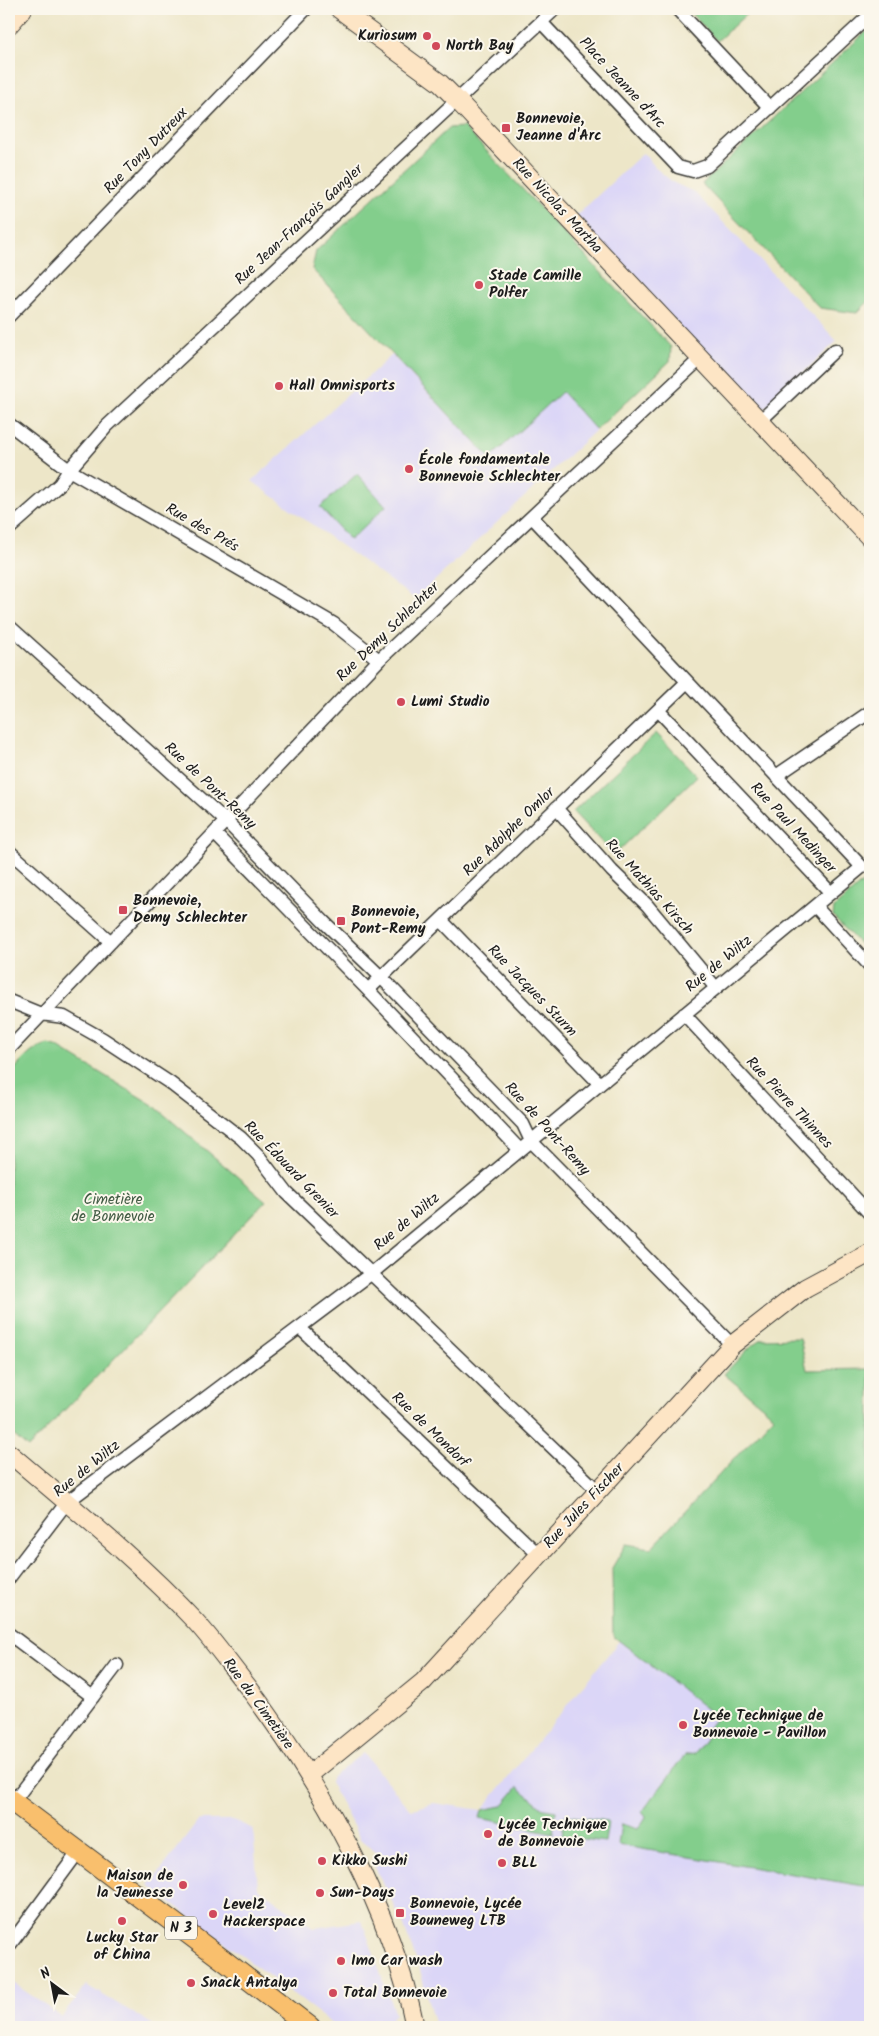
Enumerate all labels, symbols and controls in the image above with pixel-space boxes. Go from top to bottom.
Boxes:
place label: Kuriosum [358,24,417,48]
marker: Kuriosum [421,30,433,42]
street label: Place Jeanne d'Arc [573,32,671,135]
place label: North Bay [446,34,514,58]
marker: North Bay [430,40,442,52]
street label: Rue Tony Dutreux [98,102,194,200]
place label: Bonnevoie, Jeanne d'Arc [516,107,602,148]
marker: Bonnevoie, Jeanne d'Arc [500,122,512,134]
street label: Rue Nicolas Martha [506,153,608,259]
street label: Rue Jean-François Gangler [229,158,370,291]
place label: Stade Camille Polfer [489,264,582,305]
marker: Stade Camille Polfer [473,279,485,291]
place label: Hall Omnisports [289,374,395,398]
marker: Hall Omnisports [273,380,285,392]
place label: École fondamentale Bonnevoie Schlechter [419,448,561,489]
marker: École fondamentale Bonnevoie Schlechter [403,463,415,475]
street label: Rue des Prés [161,497,244,559]
street label: Rue Demy Schlechter [331,576,446,688]
place label: Lumi Studio [411,690,490,714]
marker: Lumi Studio [395,696,407,708]
street label: Rue de Pont-Remy [158,737,262,836]
street label: Rue Paul Medinger [744,777,842,880]
street label: Rue Adolphe Omlor [457,781,561,882]
street label: Rue Mathias Kirsch [599,833,699,941]
place label: Bonnevoie, Demy Schlechter [133,889,247,930]
place label: Bonnevoie, Pont-Remy [351,900,426,941]
marker: Bonnevoie, Demy Schlechter [117,904,129,916]
marker: Bonnevoie, Pont-Remy [335,915,347,927]
street label: Rue de Wiltz [680,929,758,999]
street label: Rue Jacques Sturm [481,939,583,1043]
street label: Rue Pierre Thinnes [740,1051,839,1155]
street label: Rue de Pont-Remy [498,1077,596,1182]
street label: Rue Édouard Grenier [238,1115,345,1225]
street label: Rue de Wiltz [369,1187,446,1257]
park label: Cimetière de Bonnevoie [72,1188,155,1229]
street label: Rue de Mondorf [386,1386,475,1474]
street label: Rue de Wiltz [48,1434,126,1504]
street label: Rue Jules Fischer [538,1457,631,1554]
street label: Rue du Cimetière [216,1653,300,1755]
place label: Lycée Technique de Bonnevoie - Pavillon [693,1704,826,1745]
marker: Lycée Technique de Bonnevoie - Pavillon [677,1719,689,1731]
place label: Lycée Technique de Bonnevoie [498,1813,608,1854]
marker: Lycée Technique de Bonnevoie [482,1828,494,1840]
place label: Kikko Sushi [332,1849,408,1873]
place label: BLL [512,1851,538,1875]
marker: Kikko Sushi [316,1855,328,1867]
marker: BLL [496,1857,508,1869]
place label: Maison de la Jeunesse [97,1864,174,1905]
marker: Maison de la Jeunesse [177,1879,189,1891]
place label: Sun-Days [330,1881,394,1905]
marker: Sun-Days [314,1887,326,1899]
place label: Bonnevoie, Lycée Bouneweg LTB [410,1892,522,1933]
place label: Level2 Hackerspace [223,1893,306,1934]
marker: Bonnevoie, Lycée Bouneweg LTB [394,1907,406,1919]
marker: Level2 Hackerspace [207,1908,219,1920]
marker: Lucky Star of China [116,1915,128,1927]
road number: N 3 [165,1916,197,1940]
place label: Lucky Star of China [86,1926,159,1967]
place label: Imo Car wash [351,1949,442,1973]
marker: Imo Car wash [335,1955,347,1967]
north arrow [28,1958,78,2008]
text: N [36,1962,55,1985]
place label: Snack Antalya [201,1971,298,1995]
marker: Snack Antalya [185,1977,197,1989]
place label: Total Bonnevoie [343,1981,447,2005]
marker: Total Bonnevoie [327,1987,339,1999]

